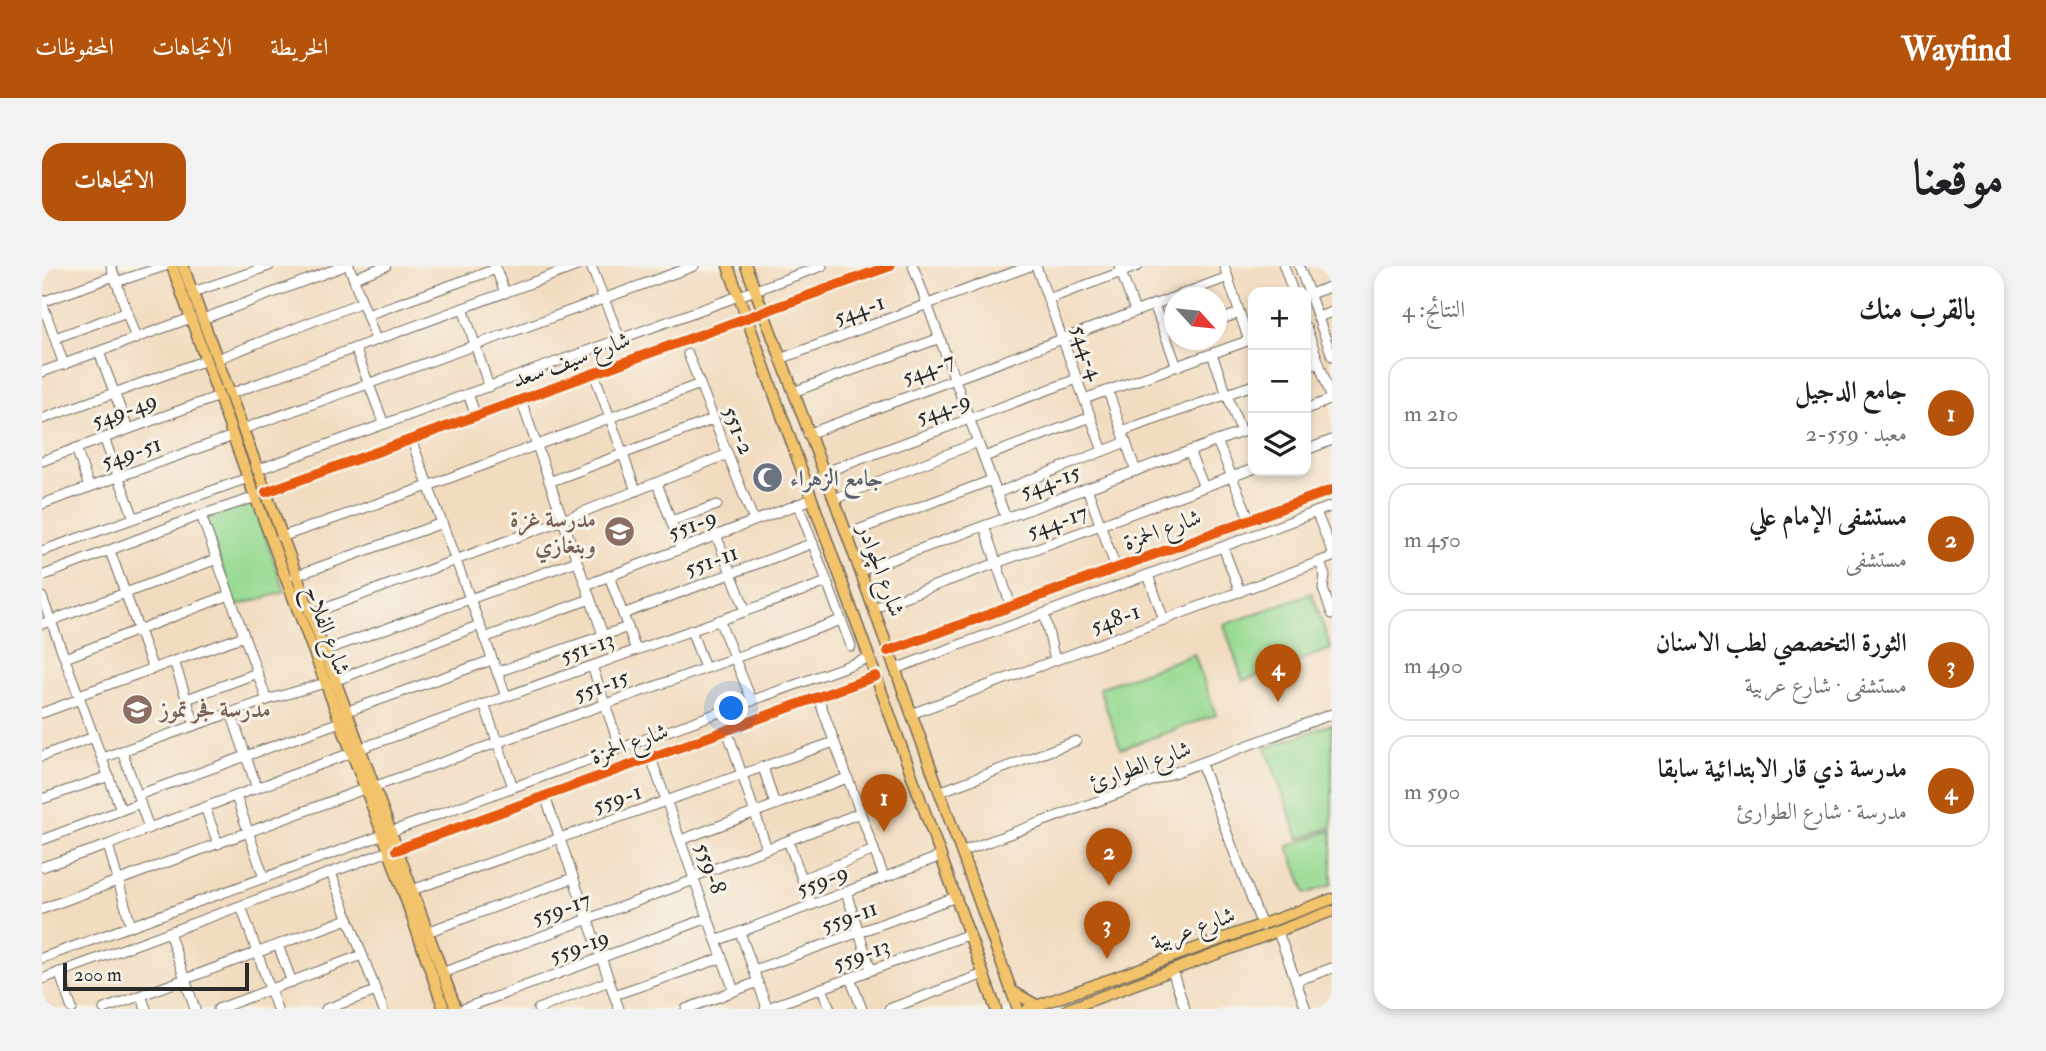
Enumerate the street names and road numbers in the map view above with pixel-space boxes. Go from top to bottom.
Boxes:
street label: 544-1 [830,287,889,332]
street label: 544-4 [1064,321,1111,385]
street label: شارع سيف سعد [508,325,636,399]
street label: 544-7 [897,345,959,392]
street label: 549-49 [87,385,161,436]
street label: 544-9 [912,385,974,432]
street label: 551-2 [716,402,761,459]
street label: 549-51 [97,429,165,476]
street label: 544-15 [1016,457,1084,506]
street label: 544-17 [1023,497,1092,546]
street label: 551-9 [664,502,721,547]
street label: شارع الحمزة [1119,502,1207,562]
street label: شارع الچوادر [846,518,912,622]
street label: 551-11 [681,538,742,583]
street label: شارع الفلاح [292,581,357,681]
street label: 548-1 [1086,596,1144,641]
street label: 551-13 [556,624,618,671]
street label: 551-15 [570,662,633,709]
street label: شارع الحمزة [586,716,674,776]
street label: شارع الطوارئ [1085,734,1197,802]
street label: 559-1 [589,777,645,820]
street label: 559-8 [688,839,733,898]
street label: 559-9 [792,857,852,904]
street label: 559-17 [528,884,595,932]
street label: 559-11 [817,893,881,940]
street label: شارع عربية [1147,900,1241,962]
street label: 559-19 [545,922,613,971]
street label: 559-13 [829,931,894,978]

